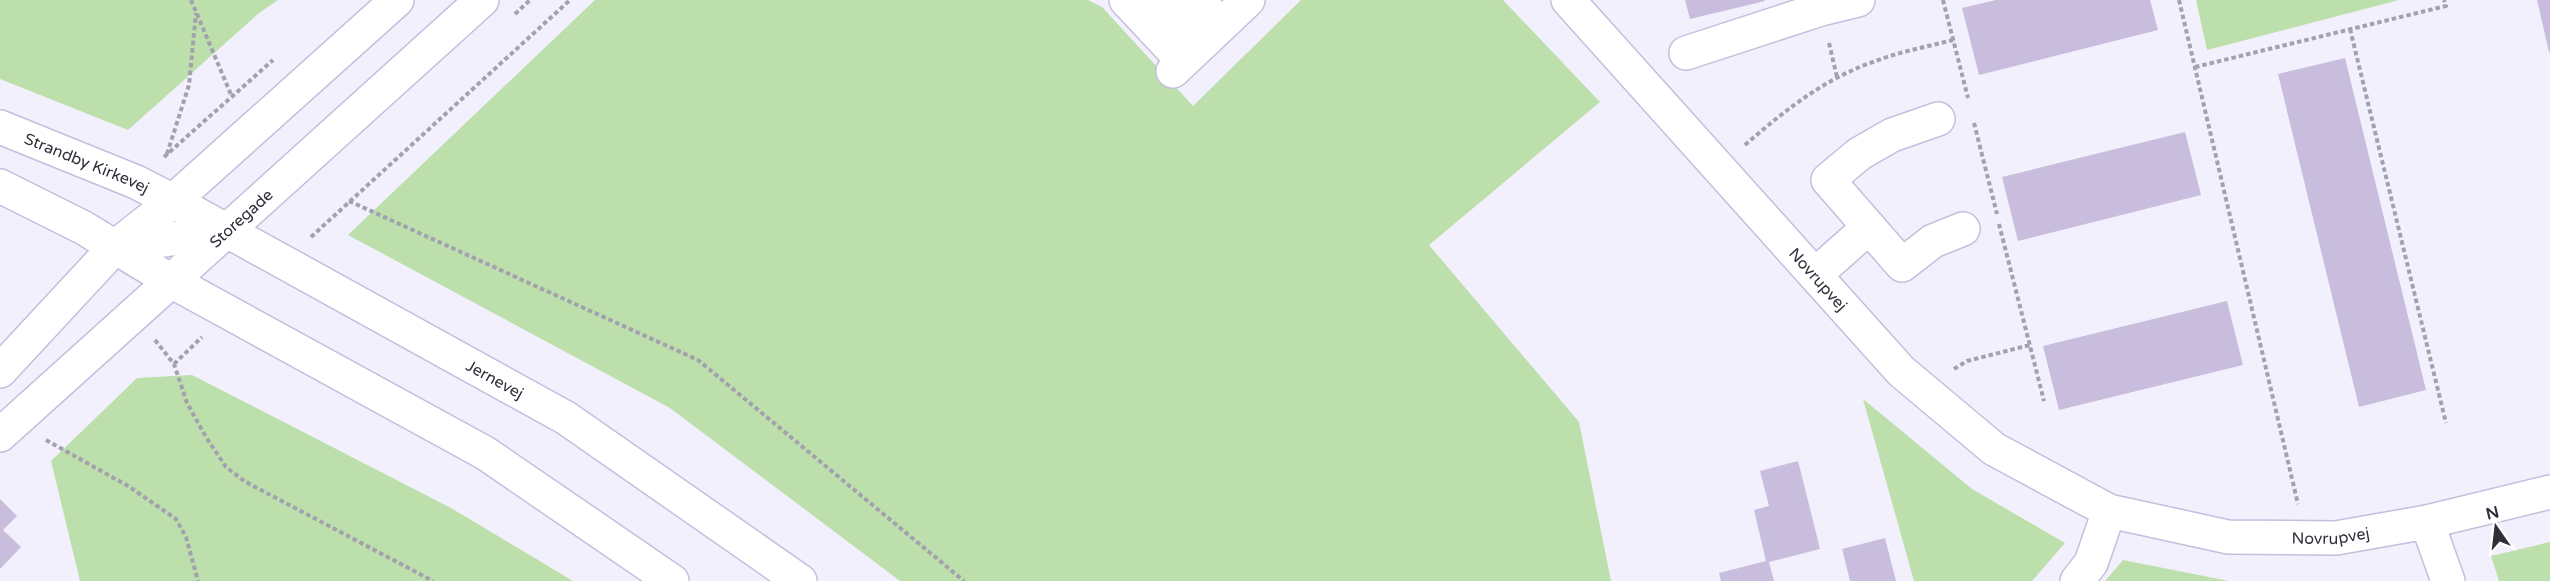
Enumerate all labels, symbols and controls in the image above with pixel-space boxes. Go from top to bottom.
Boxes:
street label: Strandby Kirkevej [21,129,153,198]
street label: Storegade [206,185,277,252]
street label: Novrupvej [1784,244,1851,315]
street label: Jernevej [462,356,527,404]
north arrow [2466,497,2526,557]
text: N [2484,502,2501,525]
street label: Novrupvej [2291,523,2371,549]

